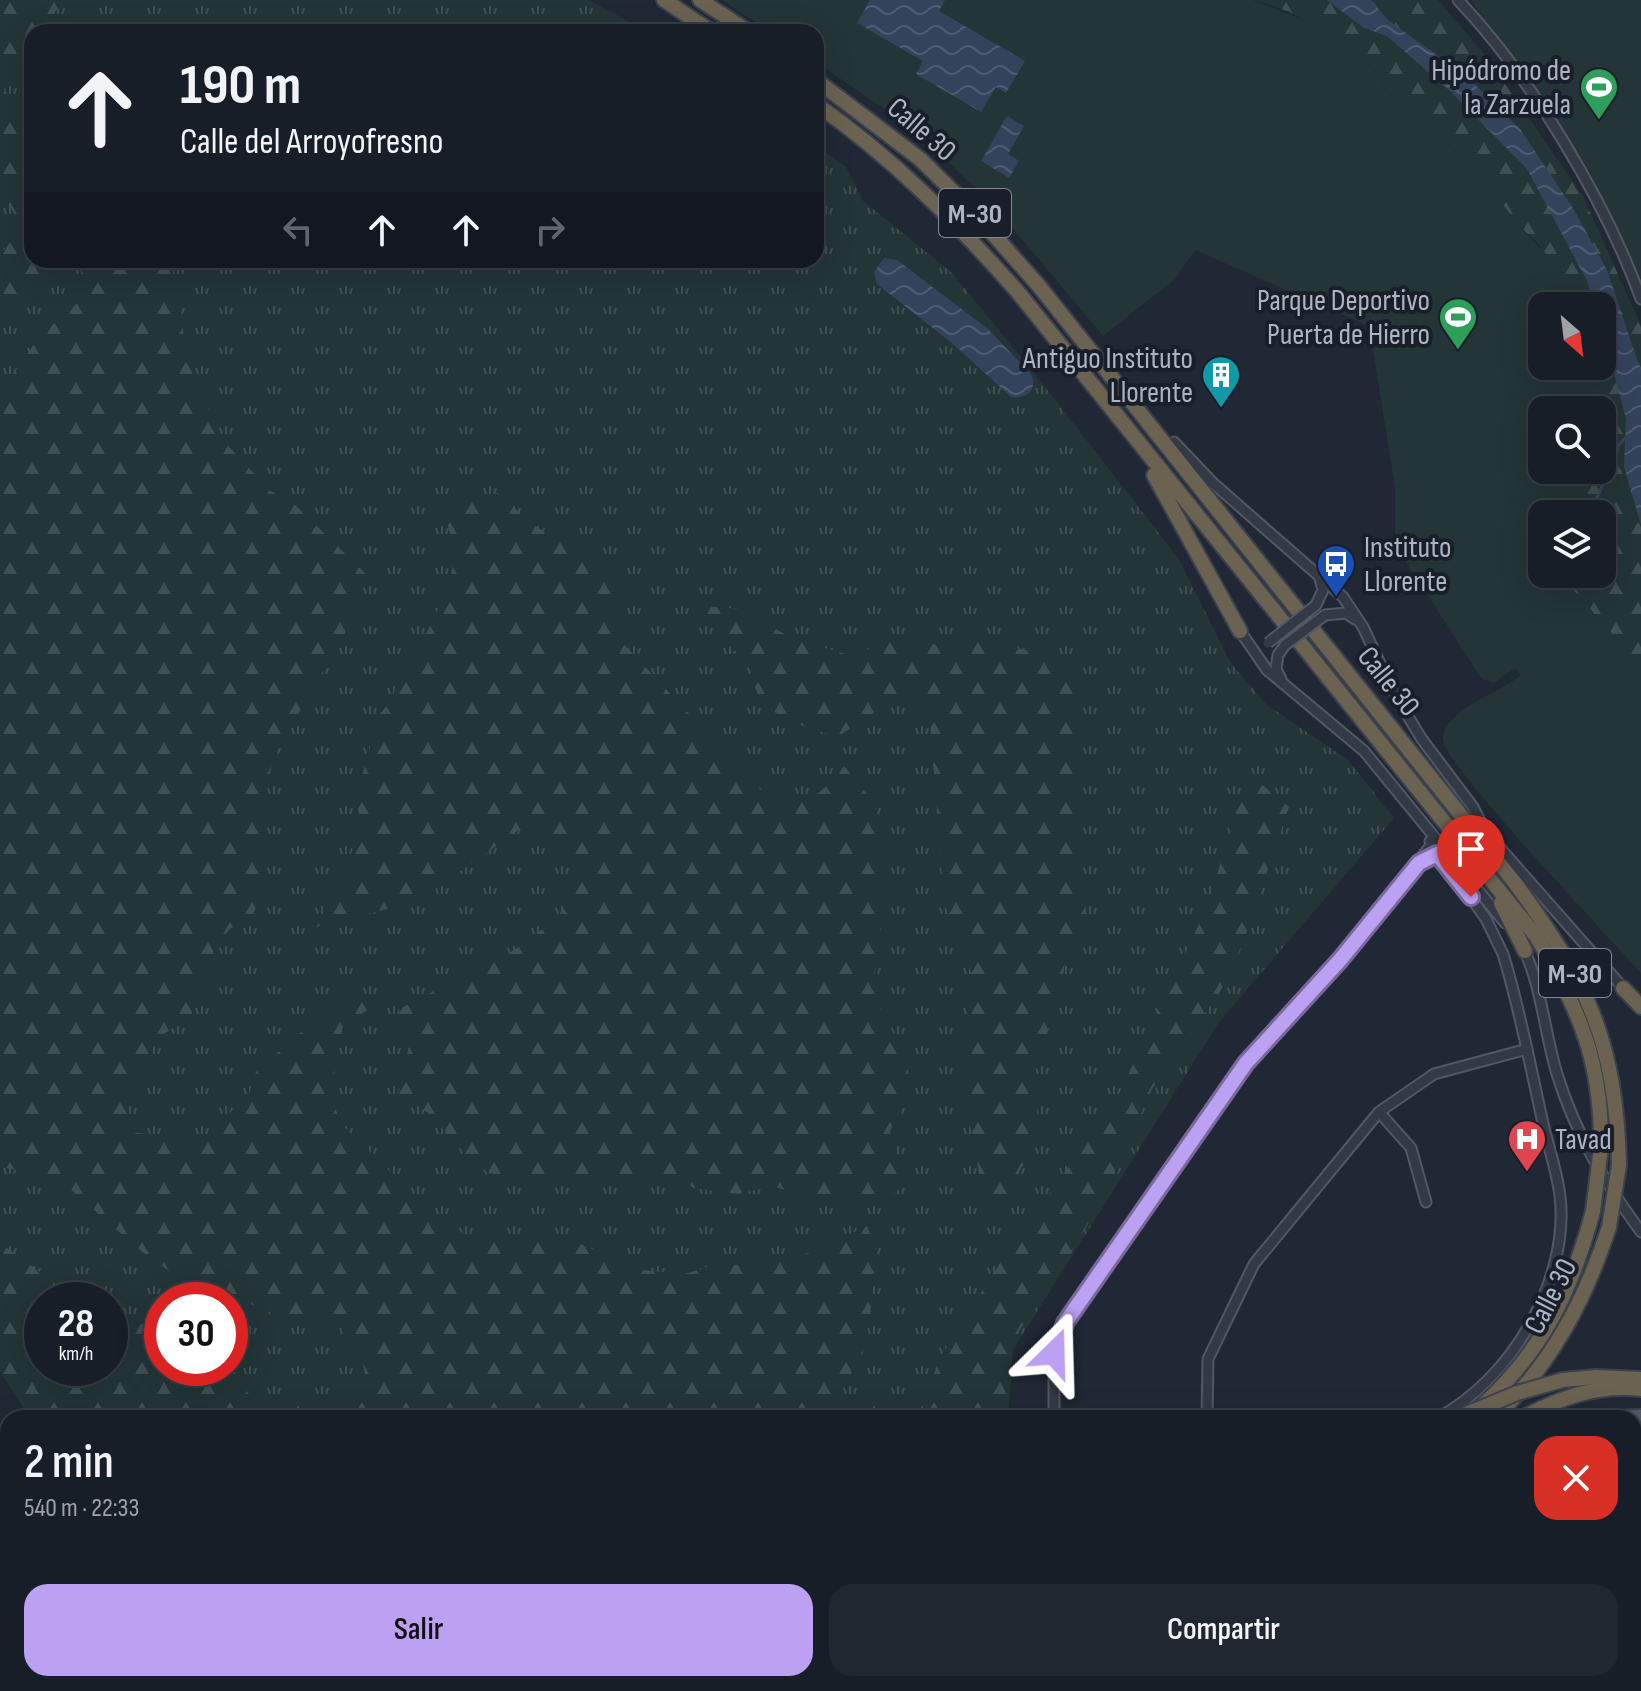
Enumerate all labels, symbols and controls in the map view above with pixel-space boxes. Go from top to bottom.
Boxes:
text: 190 m [180,53,301,120]
place label: Hipódromo de la Zarzuela [1431,53,1571,123]
icon: ahead [48,56,152,160]
sports icon: Hipódromo de la Zarzuela [1578,66,1620,121]
street label: Calle 30 [880,90,963,169]
text: Calle del Arroyofresno [180,121,443,164]
road number: M-30 [939,189,1011,237]
icon: left [276,208,320,252]
icon: ahead [360,208,404,252]
icon: ahead [444,208,488,252]
icon: right [528,208,572,252]
place label: Parque Deportivo Puerta de Hierro [1257,283,1430,353]
north arrow [1528,292,1616,380]
map controls [1528,292,1616,588]
sports icon: Parque Deportivo Puerta de Hierro [1437,296,1479,351]
place label: Antiguo Instituto Llorente [1022,341,1193,411]
building icon: Antiguo Instituto Llorente [1200,354,1242,409]
button: search [1528,396,1616,484]
button: layers [1528,500,1616,588]
place label: Instituto Llorente [1364,530,1451,600]
bus stop icon: Instituto Llorente [1315,543,1357,598]
street label: Calle 30 [1349,639,1427,724]
pin [1437,815,1505,897]
icon: arrive [1449,827,1493,871]
road number: M-30 [1539,949,1611,997]
hospital icon: Tavad [1506,1118,1548,1173]
place label: Tavad [1555,1122,1612,1158]
street label: Calle 30 [1517,1253,1585,1340]
speed limit sign: 30 [144,1282,248,1386]
text: 28 [58,1300,94,1348]
position arrow [1012,1311,1096,1395]
text: km/h [59,1342,93,1366]
text: 2 min [24,1434,114,1491]
button: close [1534,1436,1618,1520]
text: 540 m · 22:33 [24,1493,139,1524]
button: Salir [24,1584,813,1676]
button: Compartir [829,1584,1618,1676]

